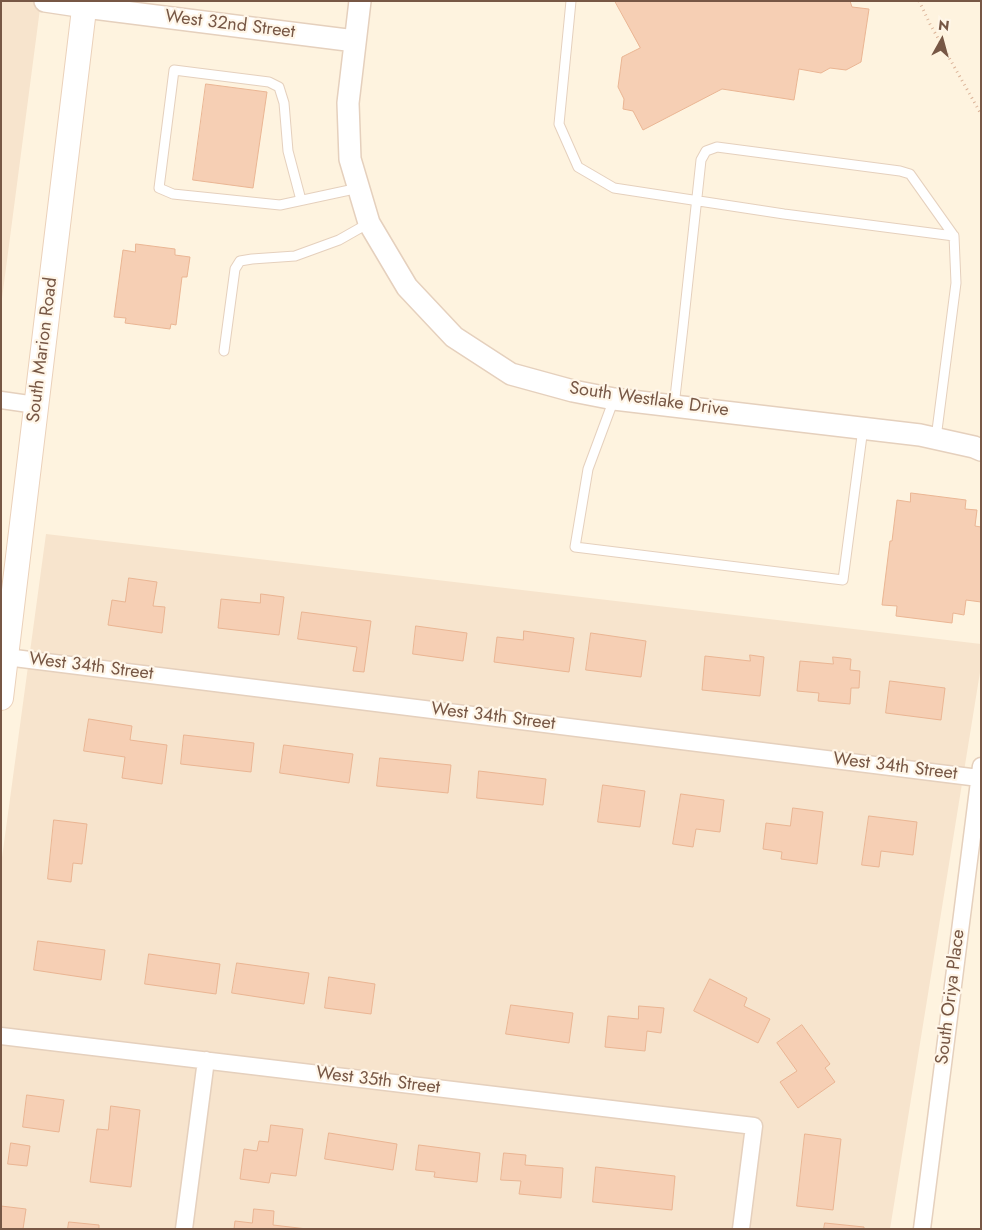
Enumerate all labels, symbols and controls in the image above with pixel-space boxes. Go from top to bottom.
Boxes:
street label: West 32nd Street [164,6,296,44]
north arrow [917,15,967,65]
text: N [937,15,951,36]
street label: South Marion Road [23,276,63,424]
street label: South Westlake Drive [568,378,730,422]
street label: West 34th Street [28,649,154,685]
street label: West 34th Street [430,699,556,735]
street label: West 34th Street [832,749,958,785]
street label: South Oriya Place [932,928,970,1066]
street label: West 35th Street [315,1063,441,1099]

